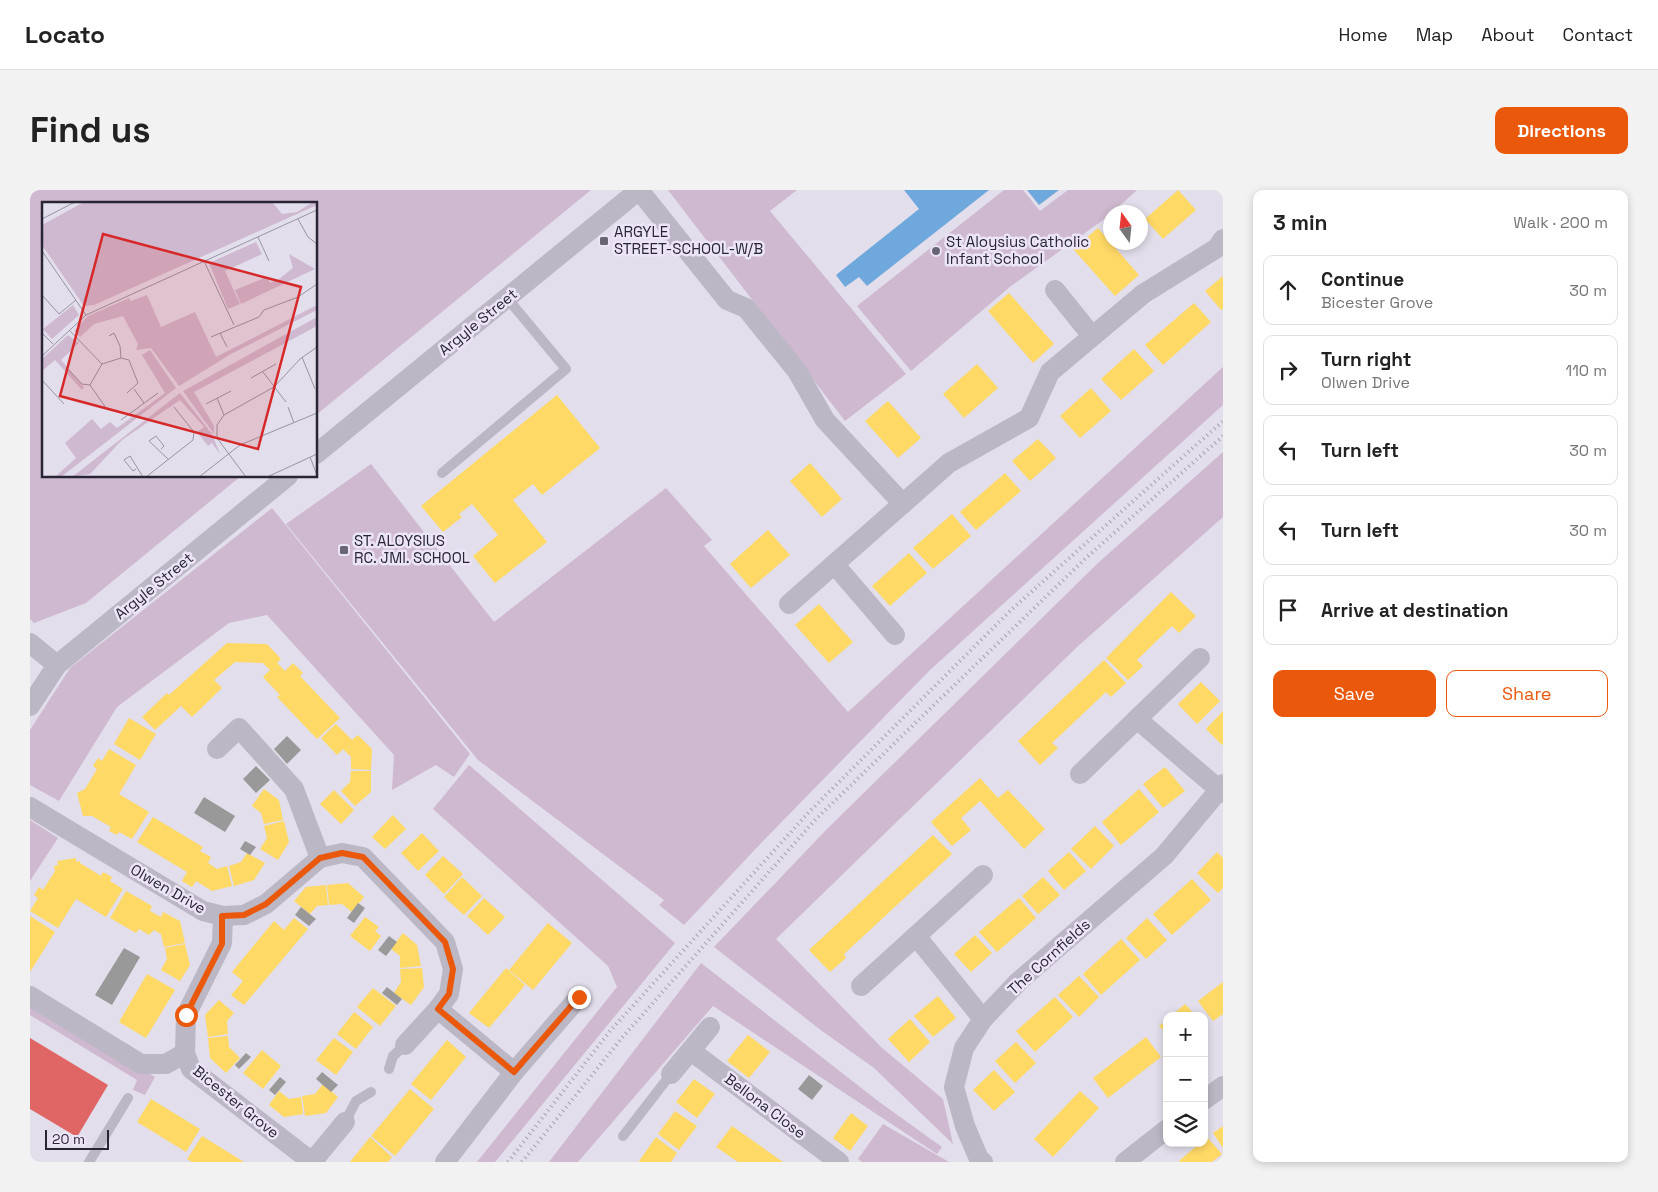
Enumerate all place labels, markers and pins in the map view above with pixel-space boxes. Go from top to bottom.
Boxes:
place label: ARGYLE STREET-SCHOOL-W/B [614,222,763,258]
place label: St Aloysius Catholic Infant School [946,232,1089,268]
marker: ARGYLE STREET-SCHOOL-W/B [598,235,610,247]
marker: St Aloysius Catholic Infant School [930,245,942,257]
place label: ST. ALOYSIUS RC. JMI. SCHOOL [354,531,470,567]
marker: ST. ALOYSIUS RC. JMI. SCHOOL [338,544,350,556]

